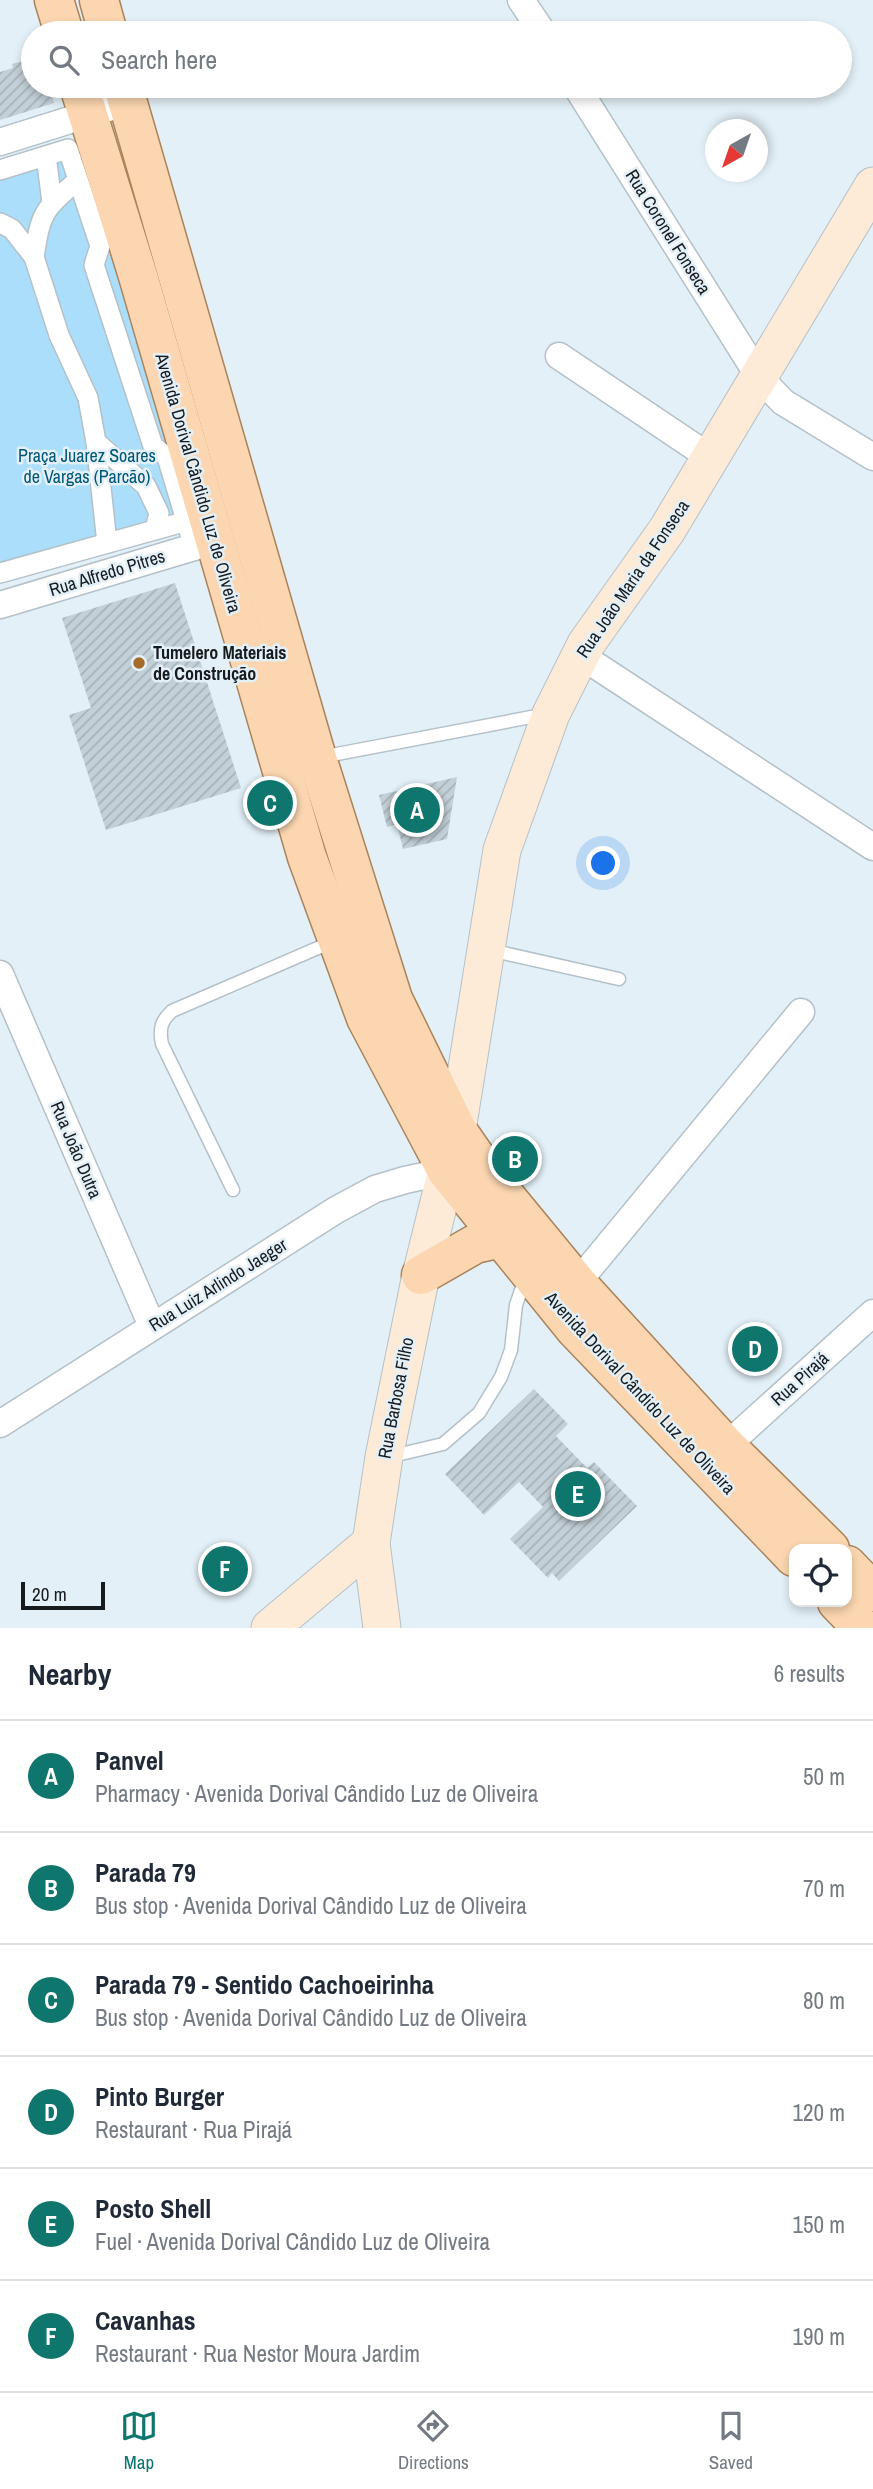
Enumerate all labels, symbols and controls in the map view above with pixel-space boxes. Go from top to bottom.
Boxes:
search box [21,21,852,98]
icon: search [45,41,83,79]
text: Search here [101,42,217,77]
north arrow [705,119,768,182]
street label: Rua Coronel Fonseca [620,165,717,299]
street label: Avenida Dorival Cândido Luz de Oliveira [149,349,248,616]
park label: Praça Juarez Soares de Vargas (Parcão) [18,443,156,489]
street label: Rua João Maria da Fonseca [570,495,695,663]
street label: Rua Alfredo Pitres [46,543,168,602]
place label: Tumelero Materiais de Construção [153,640,286,686]
marker: Tumelero Materiais de Construção [131,655,147,671]
pin: C [247,777,293,829]
pin: A [394,784,440,836]
your location [586,846,620,880]
street label: Rua João Dutra [45,1097,108,1202]
pin: B [492,1133,538,1185]
street label: Rua Luiz Arlindo Jaeger [144,1232,292,1337]
street label: Avenida Dorival Cândido Luz de Oliveira [539,1285,741,1500]
pin: D [732,1323,778,1375]
street label: Rua Barbosa Filho [371,1335,420,1461]
street label: Rua Pirajá [765,1346,834,1411]
pin: E [555,1468,601,1520]
pin: F [202,1543,248,1595]
map controls [789,1544,852,1607]
button: locate [789,1544,852,1607]
scale bar [21,1579,105,1611]
text: 20 m [32,1581,67,1607]
text: Nearby [28,1654,111,1694]
text: 6 results [774,1658,845,1689]
text: Panvel [95,1743,164,1778]
text: A [44,1761,58,1792]
text: 50 m [803,1761,845,1792]
text: Pharmacy · Avenida Dorival Cândido Luz de Oliveira [95,1778,538,1809]
text: Parada 79 [95,1855,196,1890]
text: B [44,1873,58,1904]
text: 70 m [803,1873,845,1904]
text: Bus stop · Avenida Dorival Cândido Luz de Oliveira [95,1890,527,1921]
text: Parada 79 - Sentido Cachoeirinha [95,1967,434,2002]
text: C [44,1985,58,2016]
text: 80 m [803,1985,845,2016]
text: Bus stop · Avenida Dorival Cândido Luz de Oliveira [95,2002,527,2033]
text: Pinto Burger [95,2079,224,2114]
text: D [44,2097,58,2128]
text: 120 m [793,2097,845,2128]
text: Restaurant · Rua Pirajá [95,2114,292,2145]
text: Posto Shell [95,2191,211,2226]
text: E [45,2209,57,2240]
text: 150 m [793,2209,845,2240]
text: Fuel · Avenida Dorival Cândido Luz de Oliveira [95,2226,490,2257]
text: Cavanhas [95,2303,196,2338]
text: F [45,2321,57,2352]
text: 190 m [793,2321,845,2352]
text: Restaurant · Rua Nestor Moura Jardim [95,2338,420,2369]
tab: Map [120,2407,158,2475]
tab: Directions [398,2407,469,2475]
tab: Saved [709,2407,753,2475]

